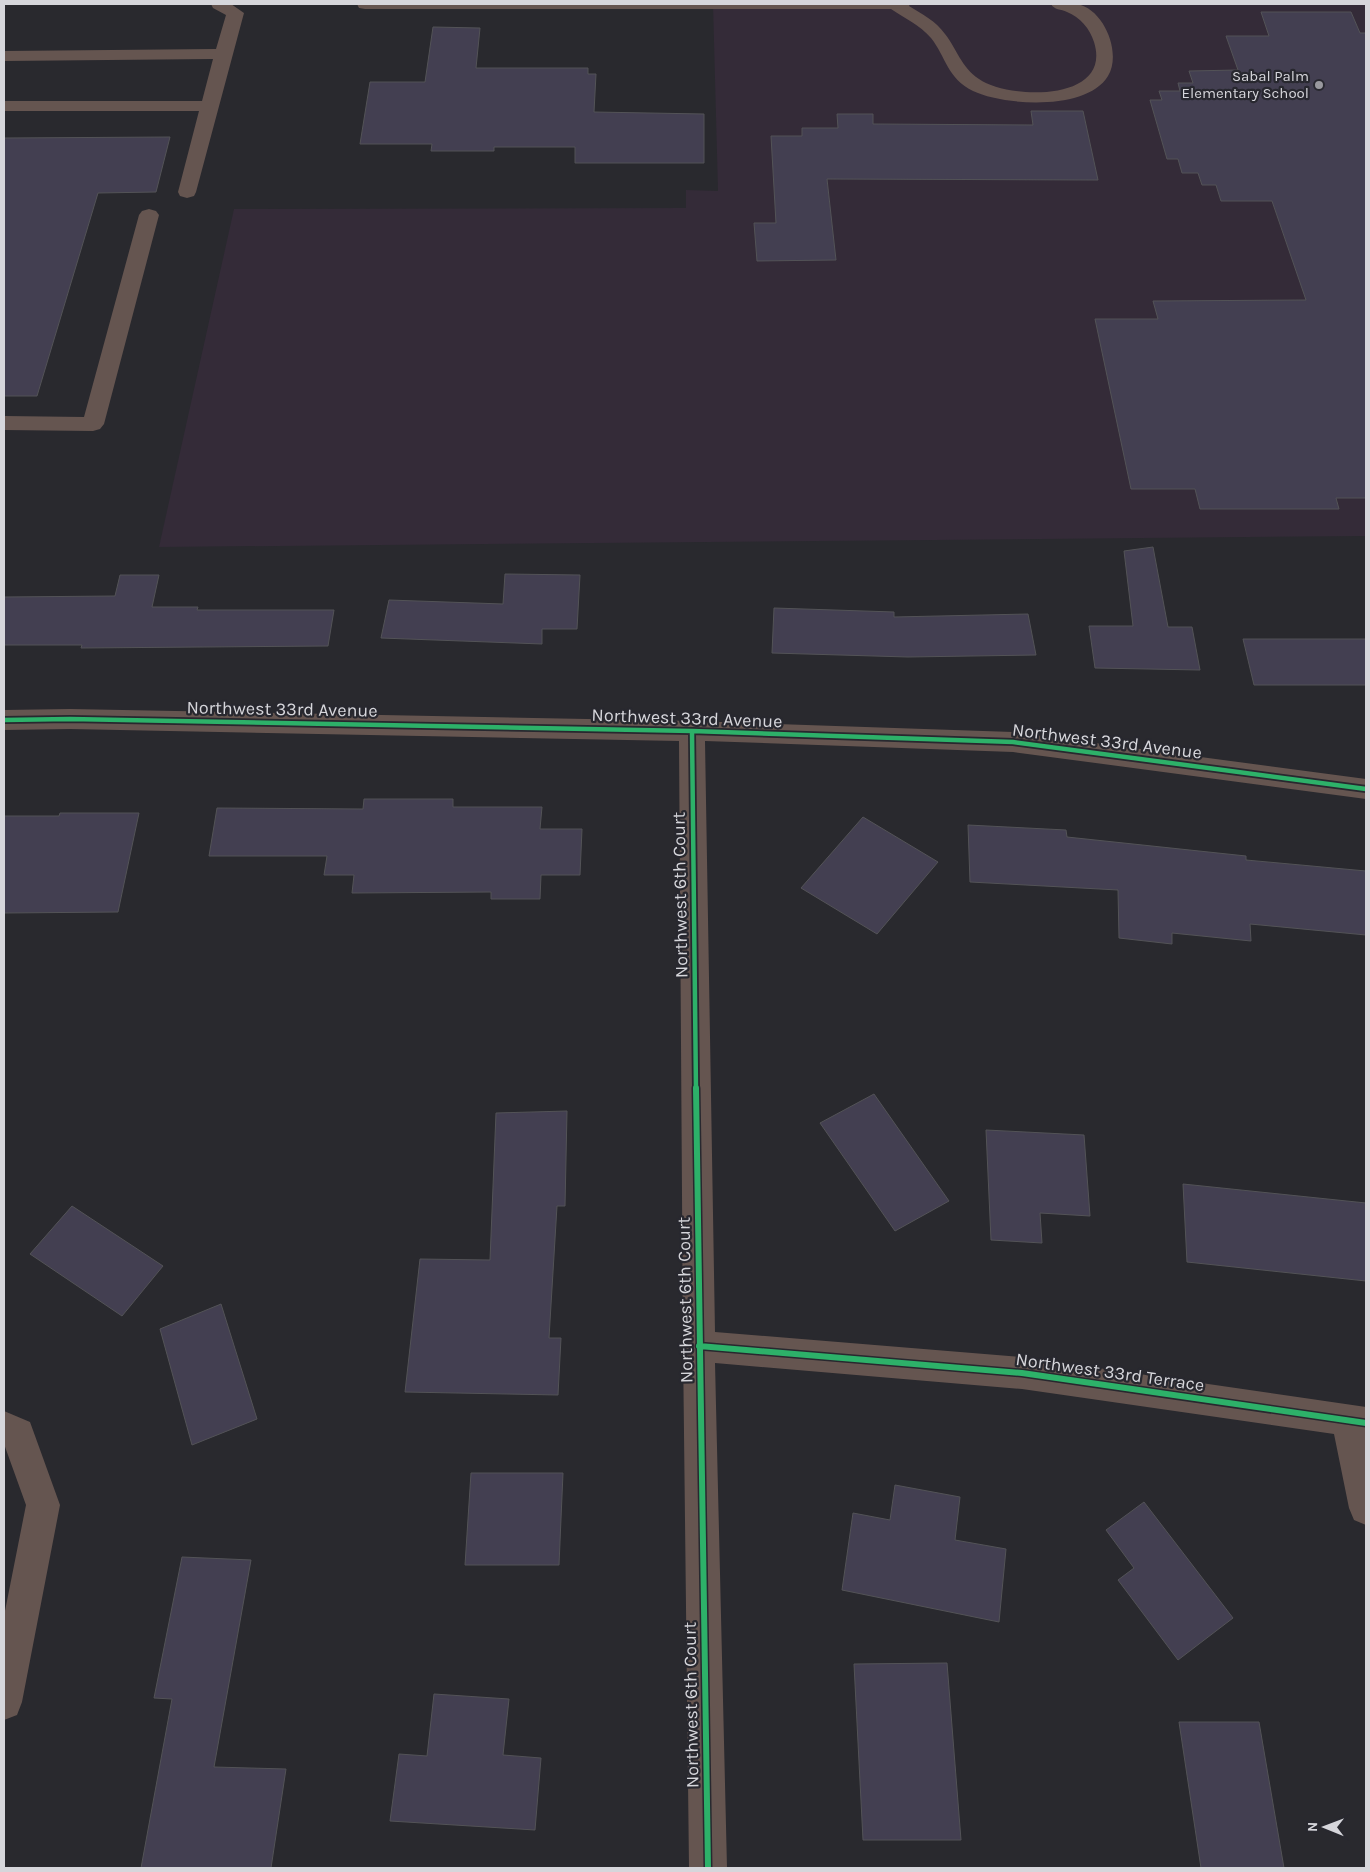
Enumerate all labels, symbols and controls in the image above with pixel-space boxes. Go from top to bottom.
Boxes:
place label: Sabal Palm Elementary School [1182,67,1309,102]
marker: Sabal Palm Elementary School [1313,79,1325,91]
street label: Northwest 33rd Avenue [186,696,378,722]
street label: Northwest 33rd Avenue [591,704,783,732]
street label: Northwest 33rd Avenue [1011,718,1203,764]
street label: Northwest 6th Court [668,811,692,978]
street label: Northwest 6th Court [673,1216,697,1383]
street label: Northwest 33rd Terrace [1014,1348,1206,1396]
street label: Northwest 6th Court [679,1621,703,1788]
north arrow [1300,1802,1350,1852]
text: N [1304,1822,1321,1832]

